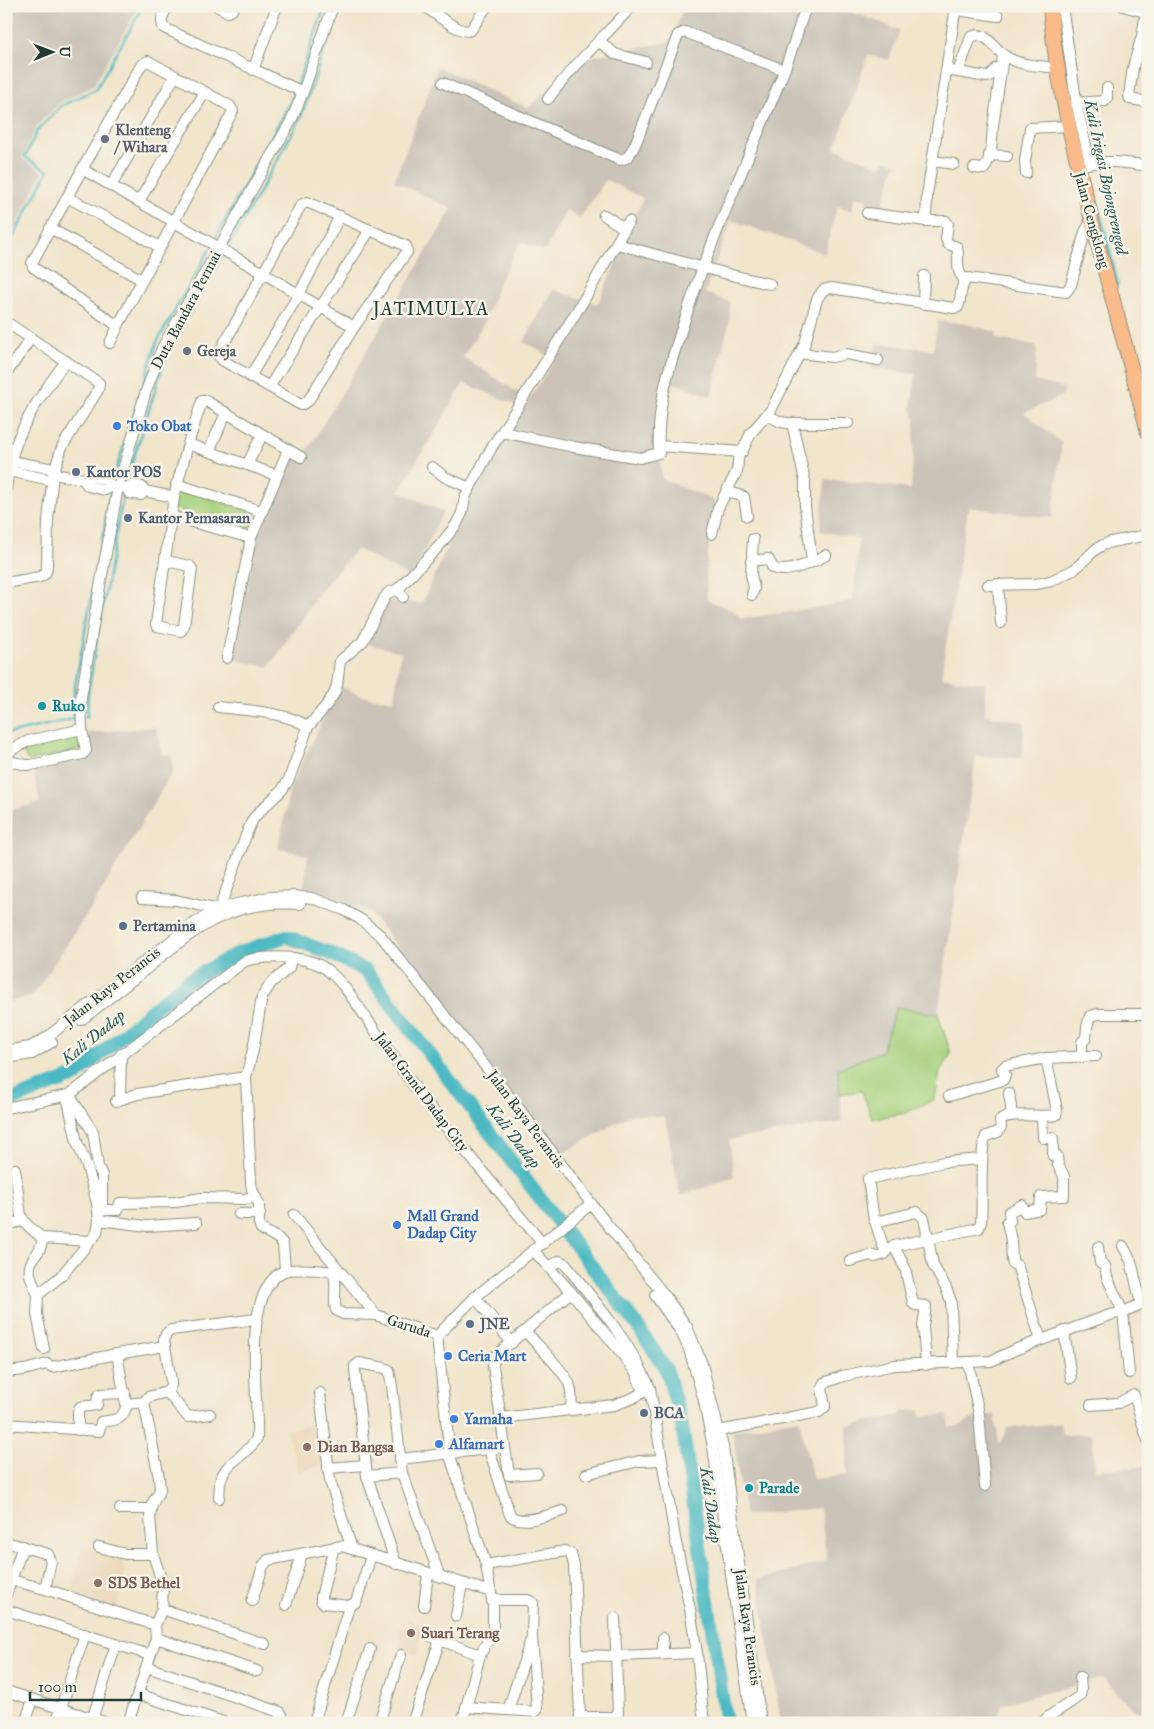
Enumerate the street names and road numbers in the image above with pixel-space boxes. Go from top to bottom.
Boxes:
street label: Jalan Cengklong [1069,168,1114,271]
street label: Duta Bandara Permai [147,248,225,372]
street label: Jalan Raya Perancis [59,943,164,1031]
street label: Jalan Grand Dadap City [369,1027,473,1157]
street label: Jalan Raya Perancis [481,1065,569,1172]
street label: Garuda [385,1311,434,1342]
street label: Jalan Raya Perancis [730,1566,765,1687]

